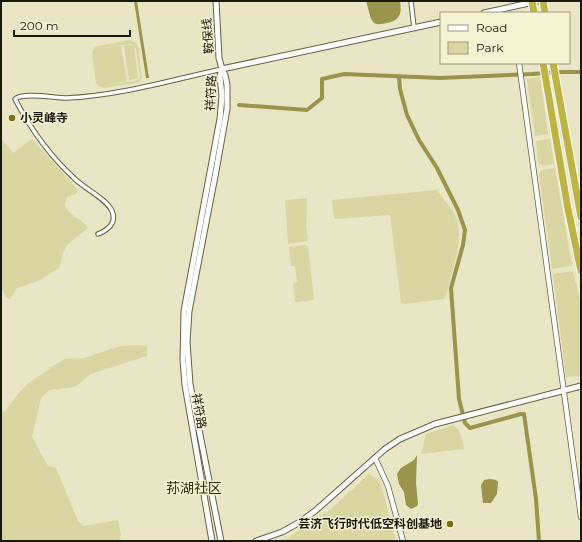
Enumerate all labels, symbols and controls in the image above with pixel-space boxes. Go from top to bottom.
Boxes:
scale bar [14,12,130,38]
legend [440,12,570,64]
text: 200 m [20,18,59,33]
street label: 鞍保线 [199,18,216,55]
text: Road [476,20,507,35]
text: Park [476,40,504,55]
street label: 祥符路 [202,75,219,111]
place label: 小灵峰寺 [20,110,68,125]
marker: 小灵峰寺 [7,113,17,123]
street label: 祥符路 [189,392,210,430]
district label: 荪湖社区 [166,479,222,497]
place label: 芸济飞行时代低空科创基地 [298,516,442,531]
marker: 芸济飞行时代低空科创基地 [445,519,455,529]

